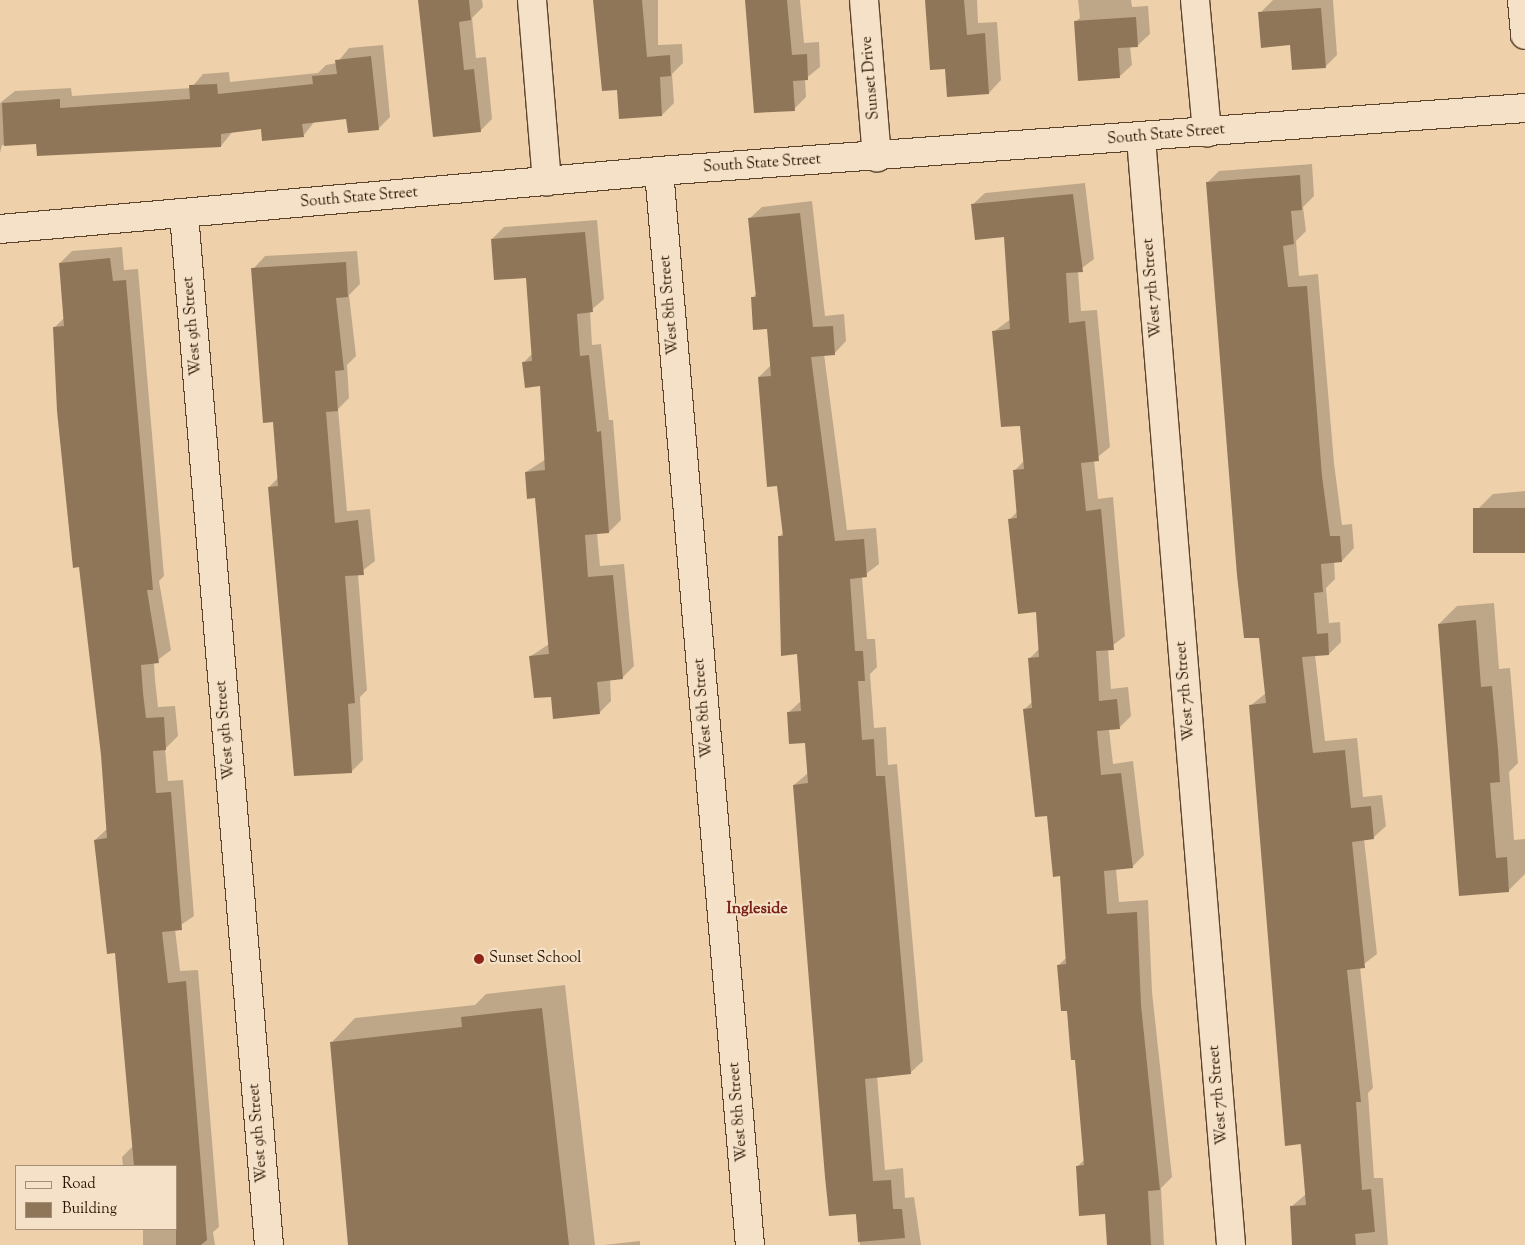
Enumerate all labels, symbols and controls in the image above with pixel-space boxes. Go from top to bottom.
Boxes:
street label: Sunset Drive [858,36,884,120]
street label: South State Street [1107,121,1225,149]
street label: South State Street [703,151,821,177]
street label: South State Street [300,184,418,212]
street label: West 7th Street [1140,238,1166,338]
street label: West 8th Street [657,255,683,355]
street label: West 9th Street [180,276,206,376]
street label: West 7th Street [1173,641,1199,741]
street label: West 8th Street [691,658,717,758]
street label: West 9th Street [213,680,239,780]
district label: Ingleside [726,900,788,920]
place label: Sunset School [489,950,581,968]
marker: Sunset School [473,953,485,965]
street label: West 7th Street [1206,1045,1232,1145]
street label: West 8th Street [726,1062,752,1162]
street label: West 9th Street [246,1083,272,1183]
legend [15,1165,178,1230]
text: Road [62,1174,96,1195]
text: Building [62,1199,117,1220]

